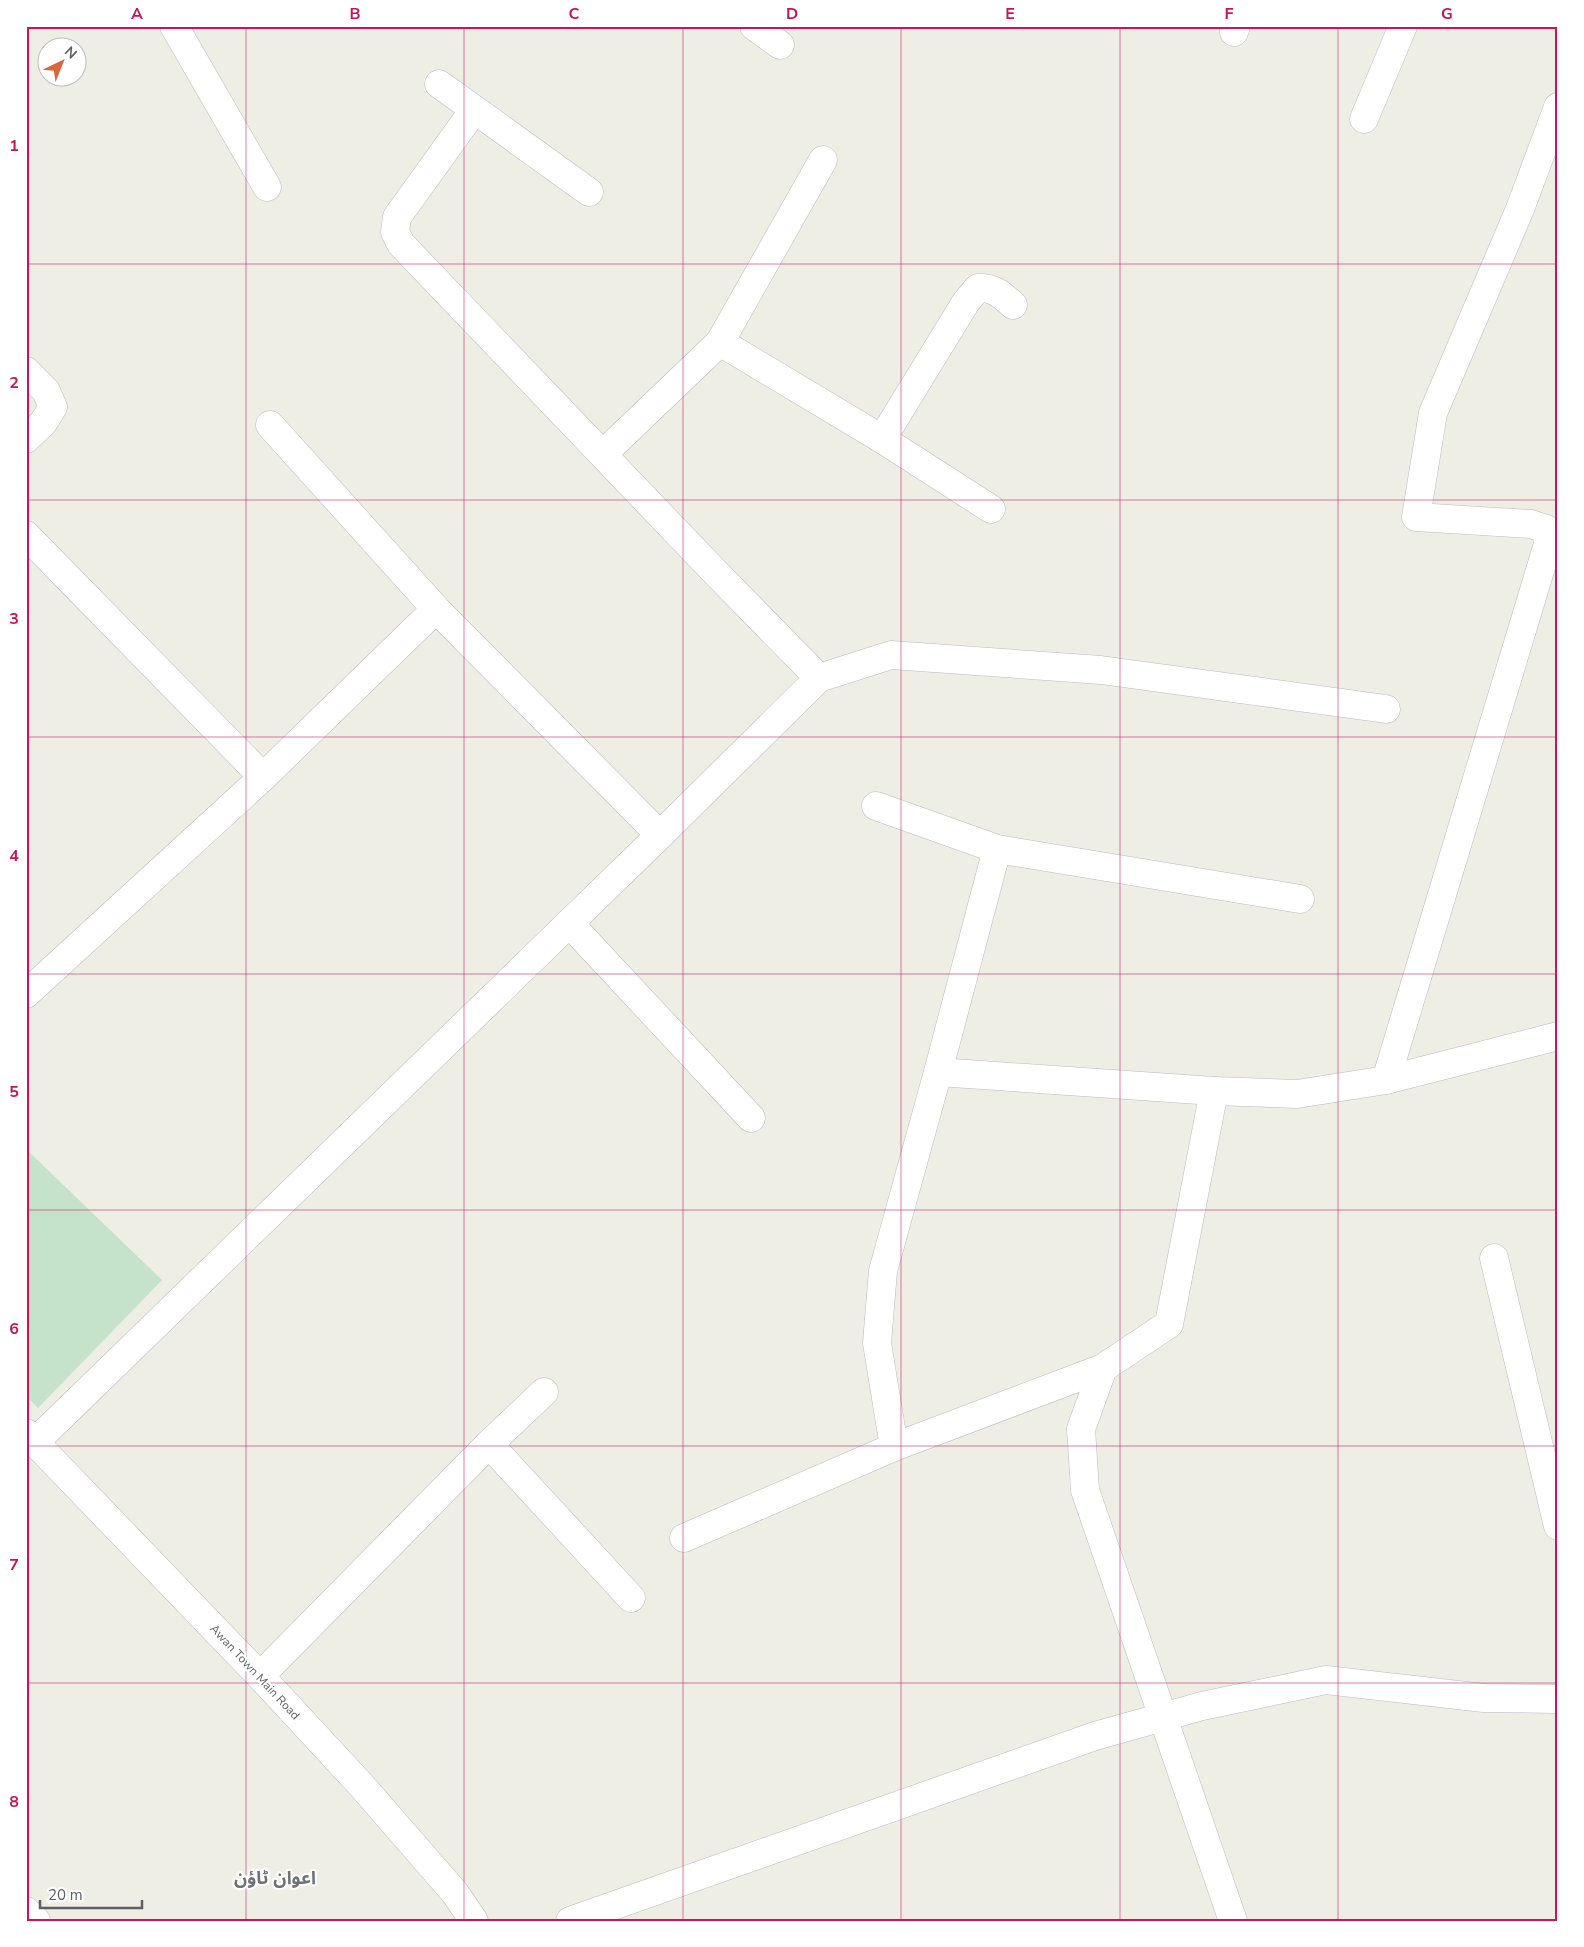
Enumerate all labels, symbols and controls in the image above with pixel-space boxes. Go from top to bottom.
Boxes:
text: A [131,3,143,25]
text: B [349,3,361,25]
text: C [569,3,580,25]
text: D [786,3,798,25]
text: E [1005,3,1015,25]
text: F [1225,3,1234,25]
text: G [1441,3,1453,25]
north arrow [38,38,88,88]
text: N [60,42,81,63]
text: 1 [9,135,19,157]
text: 2 [9,372,19,394]
text: 3 [9,608,19,630]
text: 4 [9,845,19,867]
text: 5 [9,1081,19,1103]
text: 6 [9,1318,19,1340]
text: 7 [9,1554,19,1576]
street label: Awan Town Main Road [207,1621,303,1723]
text: 8 [9,1791,19,1813]
district label: اعوان ٹاؤن [234,1866,316,1890]
scale bar [40,1877,142,1909]
text: 20 m [48,1885,83,1905]

